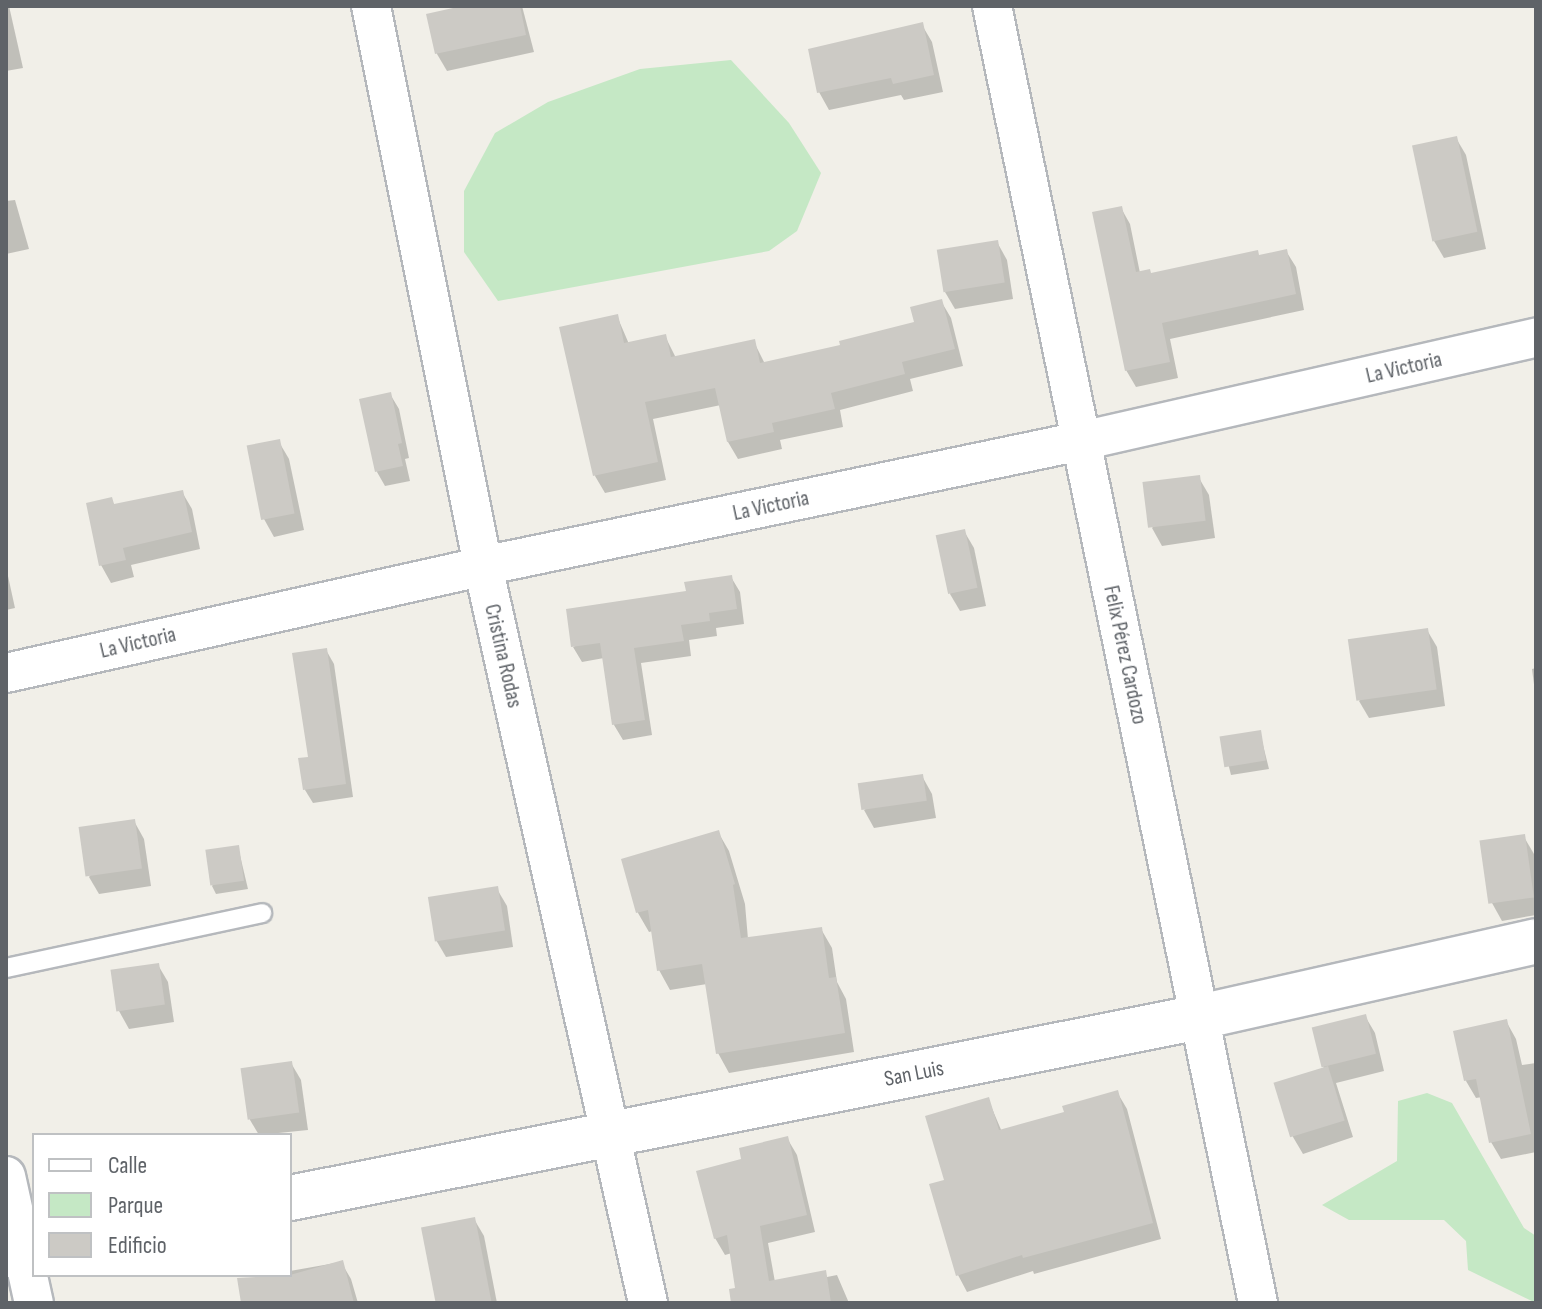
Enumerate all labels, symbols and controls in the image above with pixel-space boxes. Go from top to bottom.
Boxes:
street label: La Victoria [1363,346,1445,390]
street label: La Victoria [730,485,812,527]
street label: Felix Pérez Cardozo [1097,583,1153,727]
street label: Cristina Rodas [478,602,528,710]
street label: La Victoria [97,621,179,665]
street label: San Luis [882,1055,946,1093]
legend [32,1133,292,1277]
text: Calle [108,1151,147,1180]
text: Parque [108,1191,163,1220]
text: Edificio [108,1231,167,1260]

